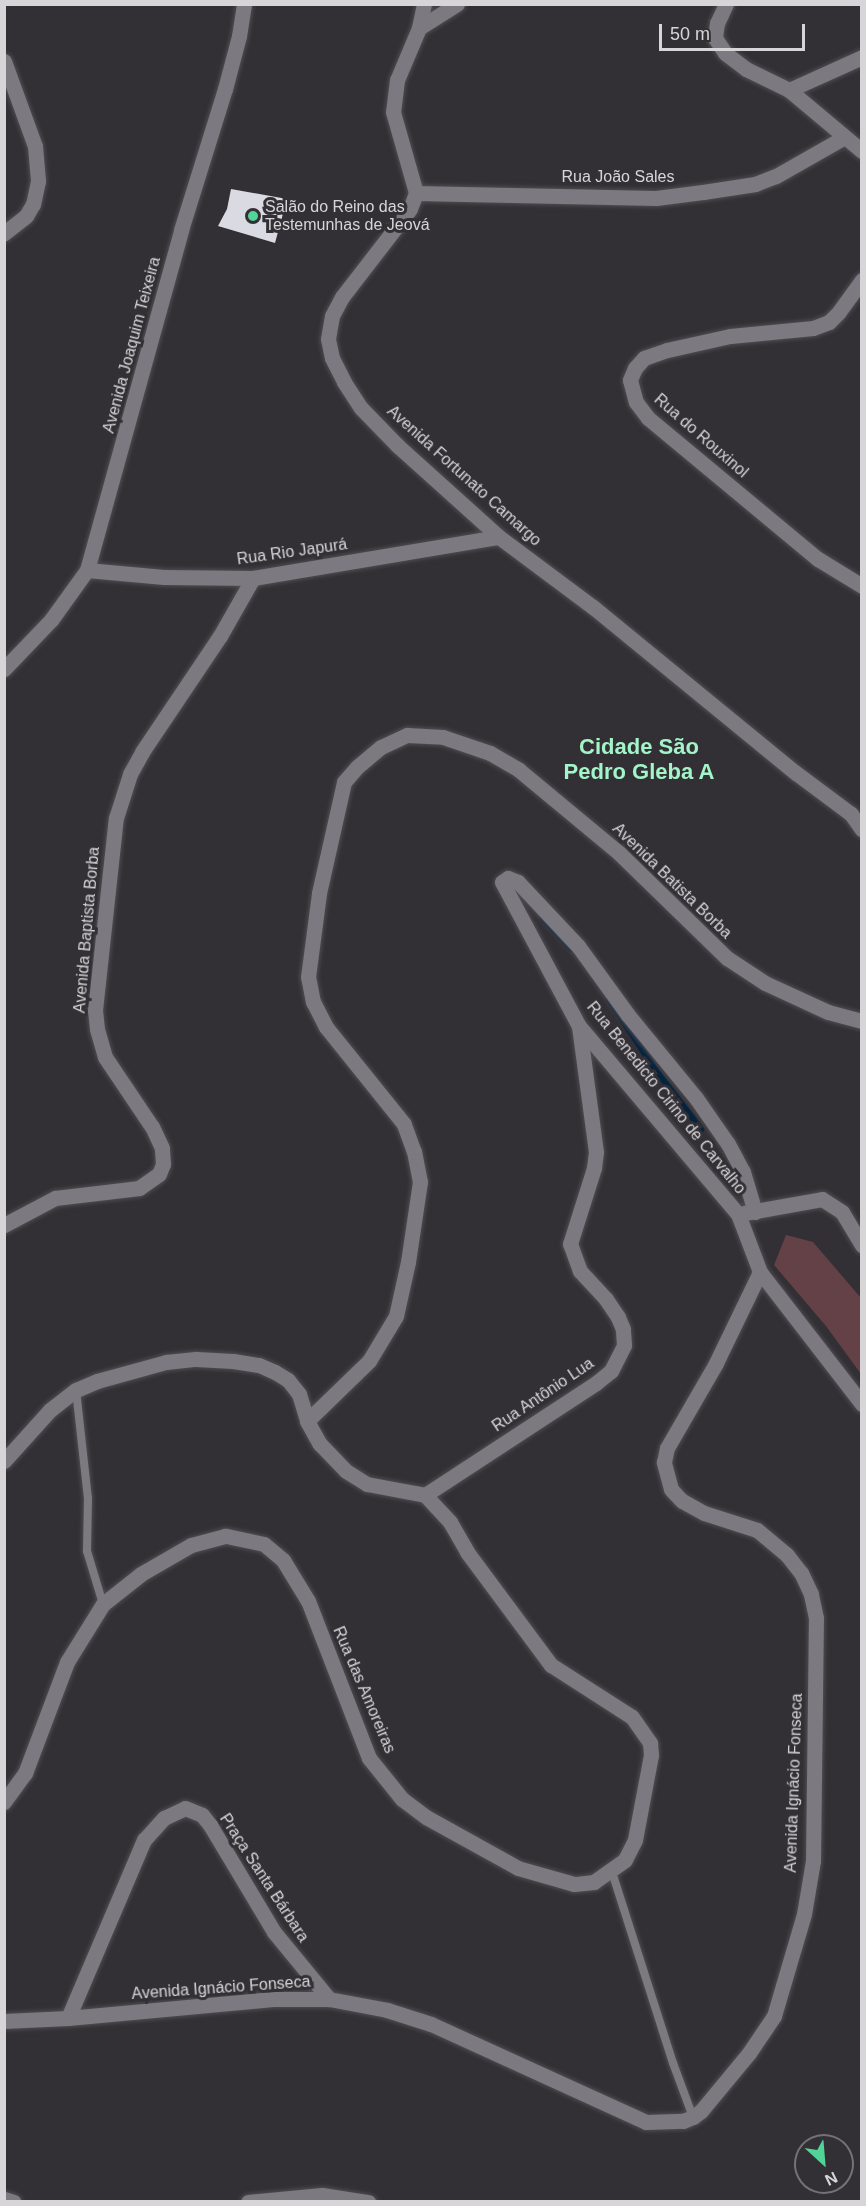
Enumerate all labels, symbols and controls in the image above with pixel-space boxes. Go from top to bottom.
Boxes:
scale bar [662,12,808,50]
text: 50 m [670,24,710,44]
street label: Rua João Sales [562,167,674,187]
place label: Salão do Reino das Testemunhas de Jeová [265,197,430,235]
marker: Salão do Reino das Testemunhas de Jeová [246,209,260,223]
street label: Avenida Joaquim Teixeira [99,255,165,435]
street label: Rua do Rouxinol [650,390,752,482]
street label: Avenida Fortunato Camargo [383,402,545,550]
street label: Rua Rio Japurá [236,535,348,569]
district label: Cidade São Pedro Gleba A [563,733,715,784]
street label: Avenida Batista Borba [608,819,736,943]
street label: Avenida Baptista Borba [70,846,104,1014]
street label: Rua Benedicto Cirino de Carvalho [582,998,750,1198]
street label: Rua Antônio Lua [488,1354,598,1436]
street label: Rua das Amoreiras [328,1623,400,1757]
street label: Avenida Ignácio Fonseca [781,1693,807,1873]
street label: Praça Santa Bárbara [215,1810,313,1946]
street label: Avenida Ignácio Fonseca [131,1972,311,2004]
north arrow [794,2134,854,2194]
text: N [822,2169,840,2189]

